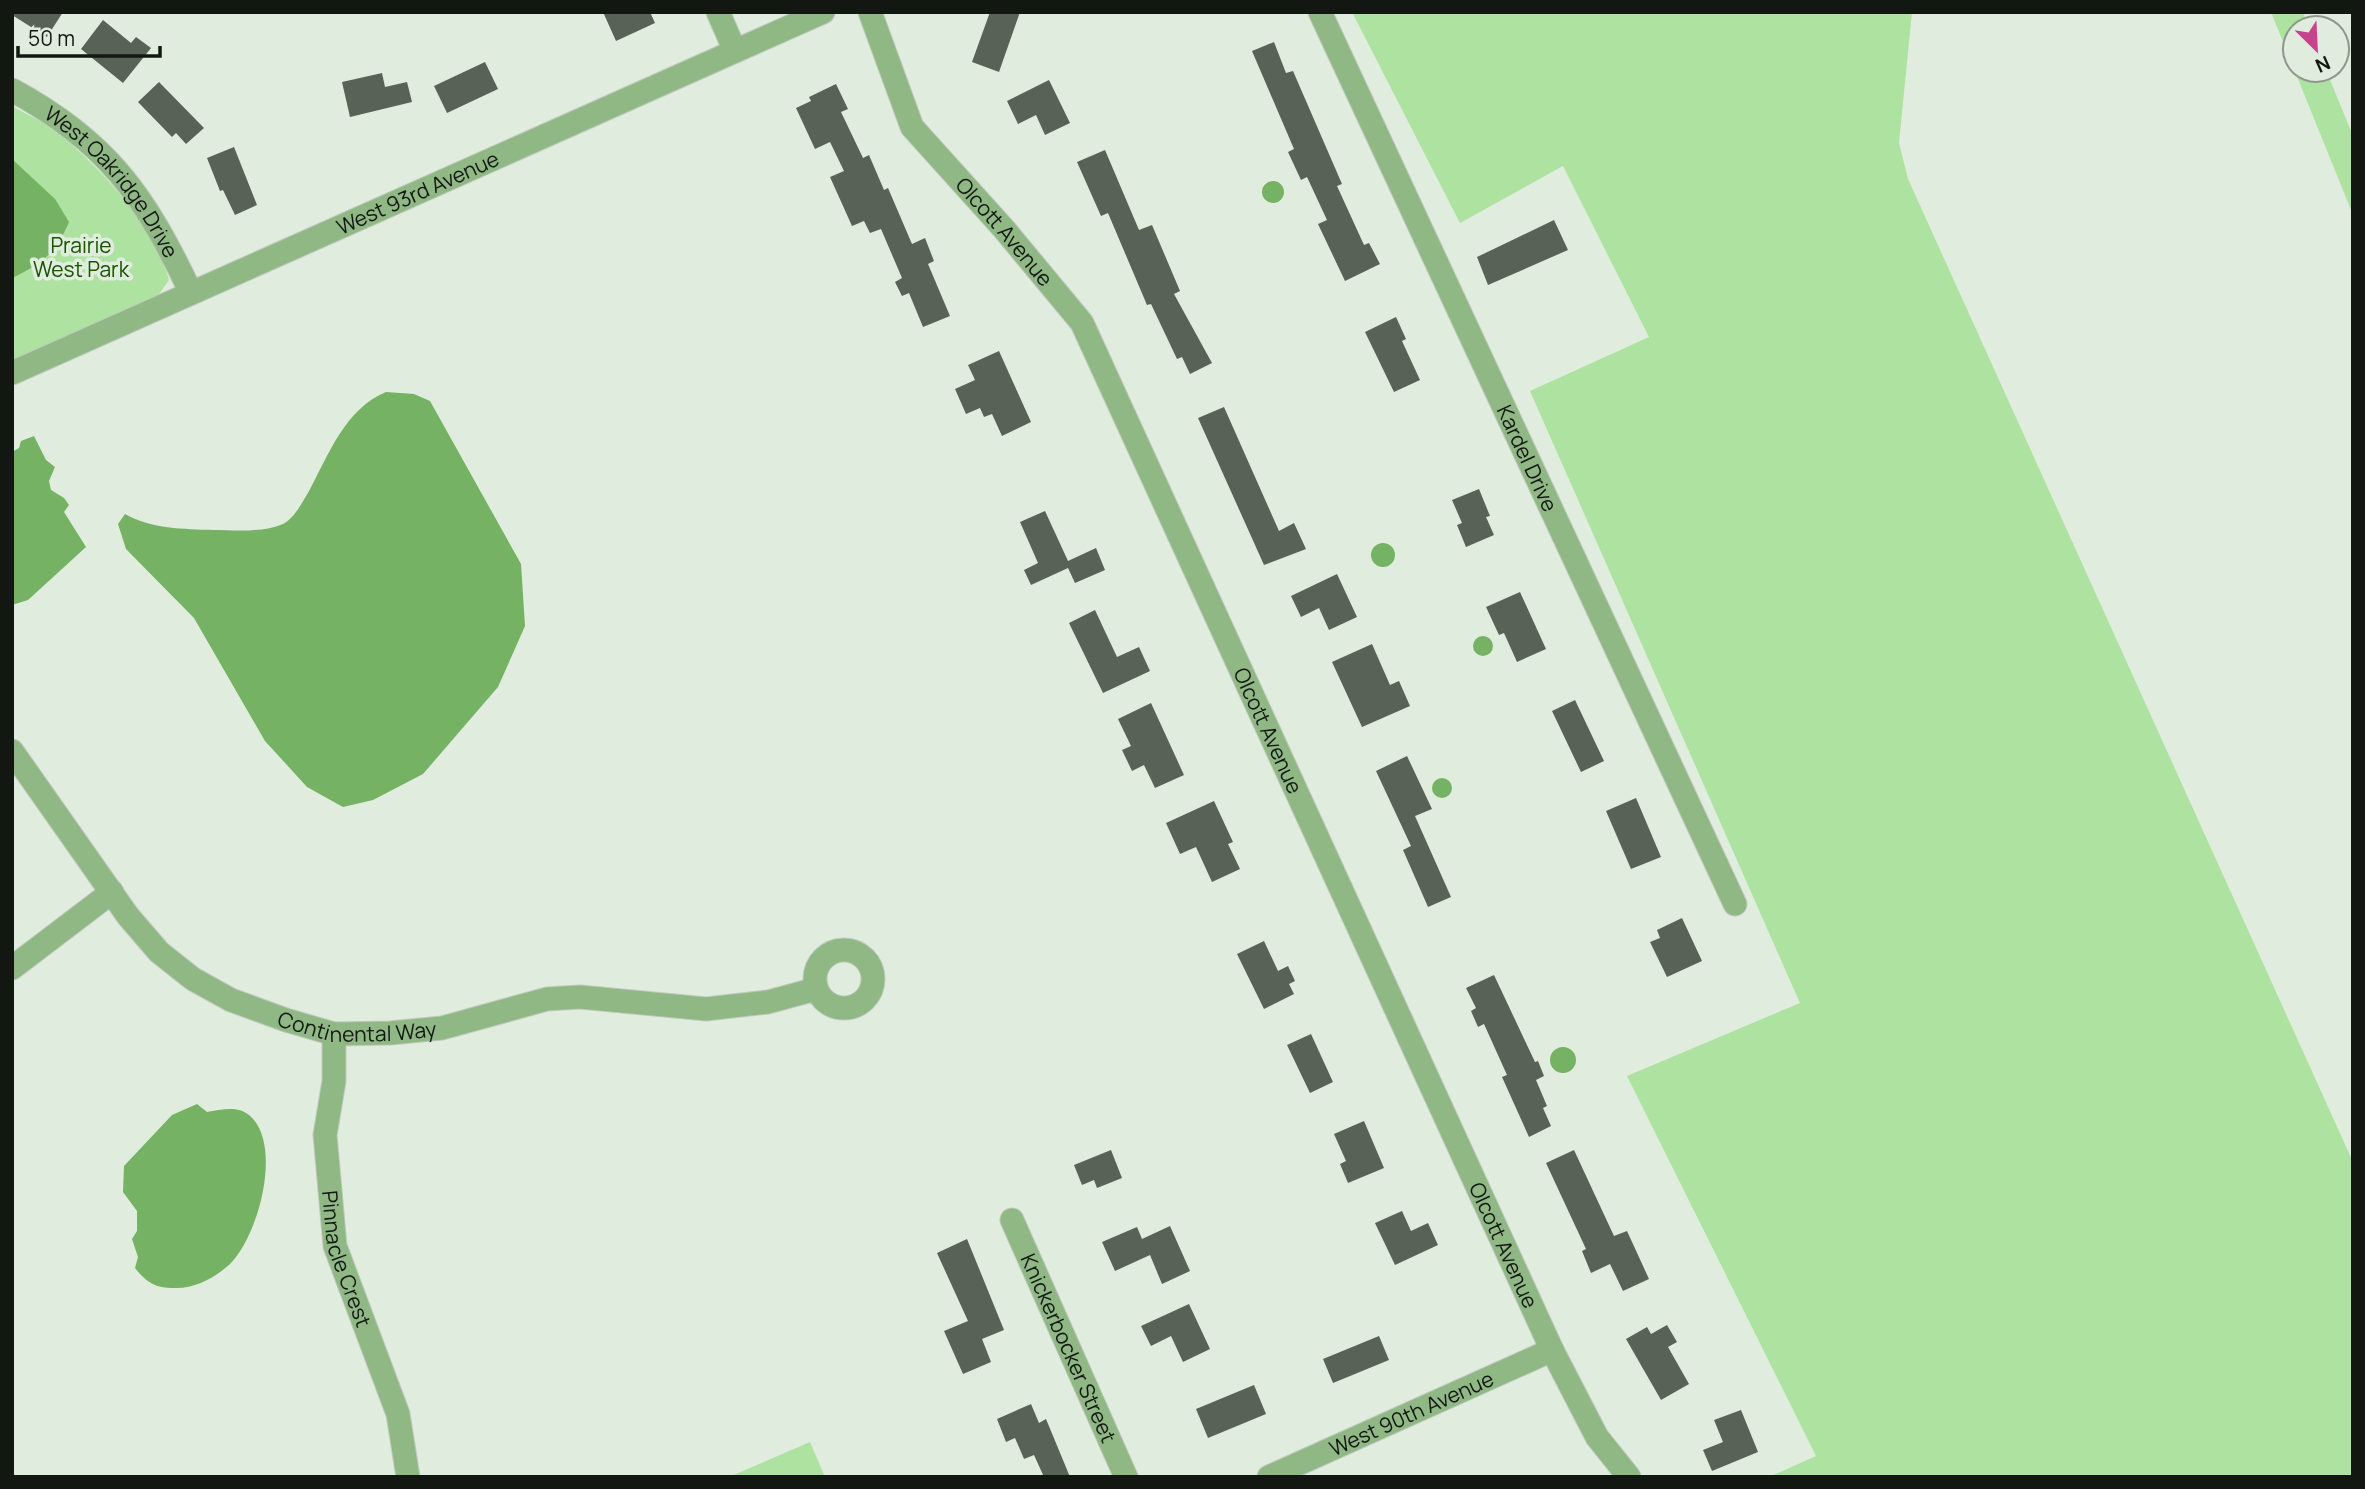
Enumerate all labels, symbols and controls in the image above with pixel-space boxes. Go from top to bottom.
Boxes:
scale bar [18,14,159,58]
north arrow [2281,14,2351,84]
text: 50 m [28,24,75,52]
text: N [2311,50,2334,79]
street label: West Oakridge Drive [39,99,185,262]
street label: West 93rd Avenue [332,144,503,241]
street label: Olcott Avenue [950,171,1059,292]
park label: Prairie West Park [33,231,130,283]
street label: Kardel Drive [1491,400,1564,516]
street label: Olcott Avenue [1228,663,1309,798]
street label: Continental Way [274,1004,438,1048]
street label: Olcott Avenue [1463,1178,1545,1313]
street label: Pinnacle Crest [316,1189,378,1331]
street label: Knickerbocker Street [1015,1249,1123,1447]
street label: West 90th Avenue [1325,1364,1498,1462]

